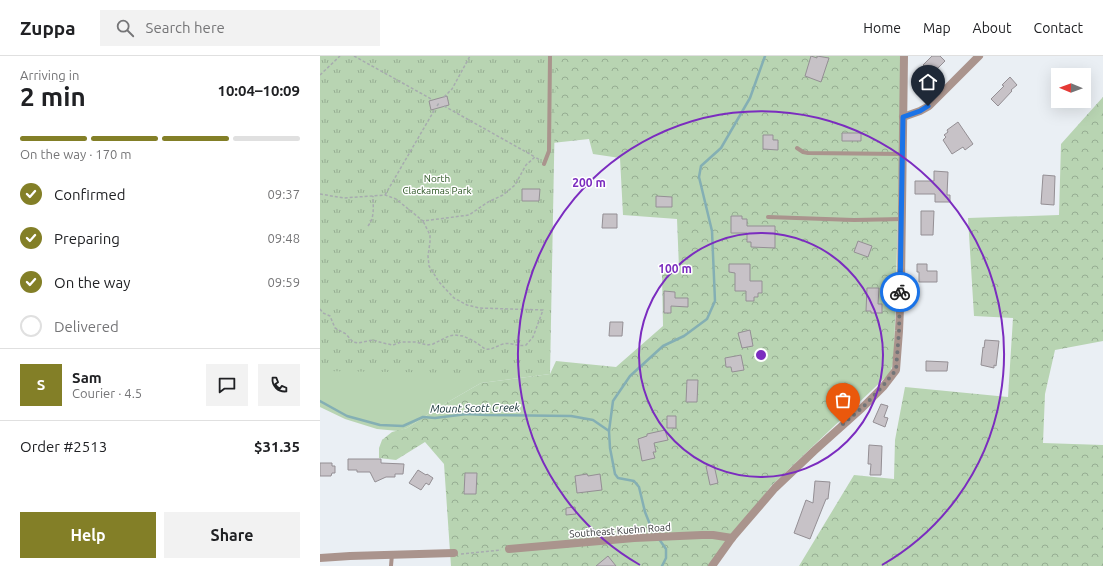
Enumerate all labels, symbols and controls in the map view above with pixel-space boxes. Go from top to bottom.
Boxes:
search box [100,10,380,46]
text: Zuppa [20,17,76,39]
icon: search [114,17,136,39]
text: Search here [146,19,225,36]
text: Home [863,20,901,36]
text: Map [923,20,951,36]
text: About [973,20,1012,36]
text: Contact [1034,20,1083,36]
pin [911,65,945,106]
text: Arriving in [20,68,79,82]
north arrow [1051,68,1091,108]
map controls [1051,68,1091,108]
icon: home [917,71,939,93]
text: 2 min [20,82,86,111]
text: 10:04–10:09 [217,82,300,99]
text: On the way · 170 m [20,147,132,161]
park label: North Clackamas Park [402,173,472,196]
text: 200 m [572,176,606,189]
icon: check [20,183,42,205]
text: Confirmed [54,186,126,203]
text: 09:37 [267,187,300,201]
icon: check [20,227,42,249]
text: Preparing [54,230,120,247]
text: 09:48 [267,231,300,245]
text: 100 m [658,262,692,275]
icon: check [20,271,42,293]
courier [880,272,920,312]
text: On the way [54,274,130,291]
text: 09:59 [267,275,300,289]
icon: bike [889,281,911,303]
text: Delivered [54,318,119,335]
centre of rings [754,348,768,362]
button: chat [206,364,248,406]
button: phone [258,364,300,406]
text: Sam [72,369,102,386]
text: S [37,376,45,393]
pin [826,383,860,424]
text: Courier · 4.5 [72,386,142,400]
icon: bag [832,389,854,411]
water label: Mount Scott Creek [430,401,520,415]
text: Order #2513 [20,438,107,455]
text: $31.35 [254,438,300,455]
button: Help [20,512,156,558]
button: Share [164,512,300,558]
street label: Southeast Kuehn Road [569,521,671,540]

